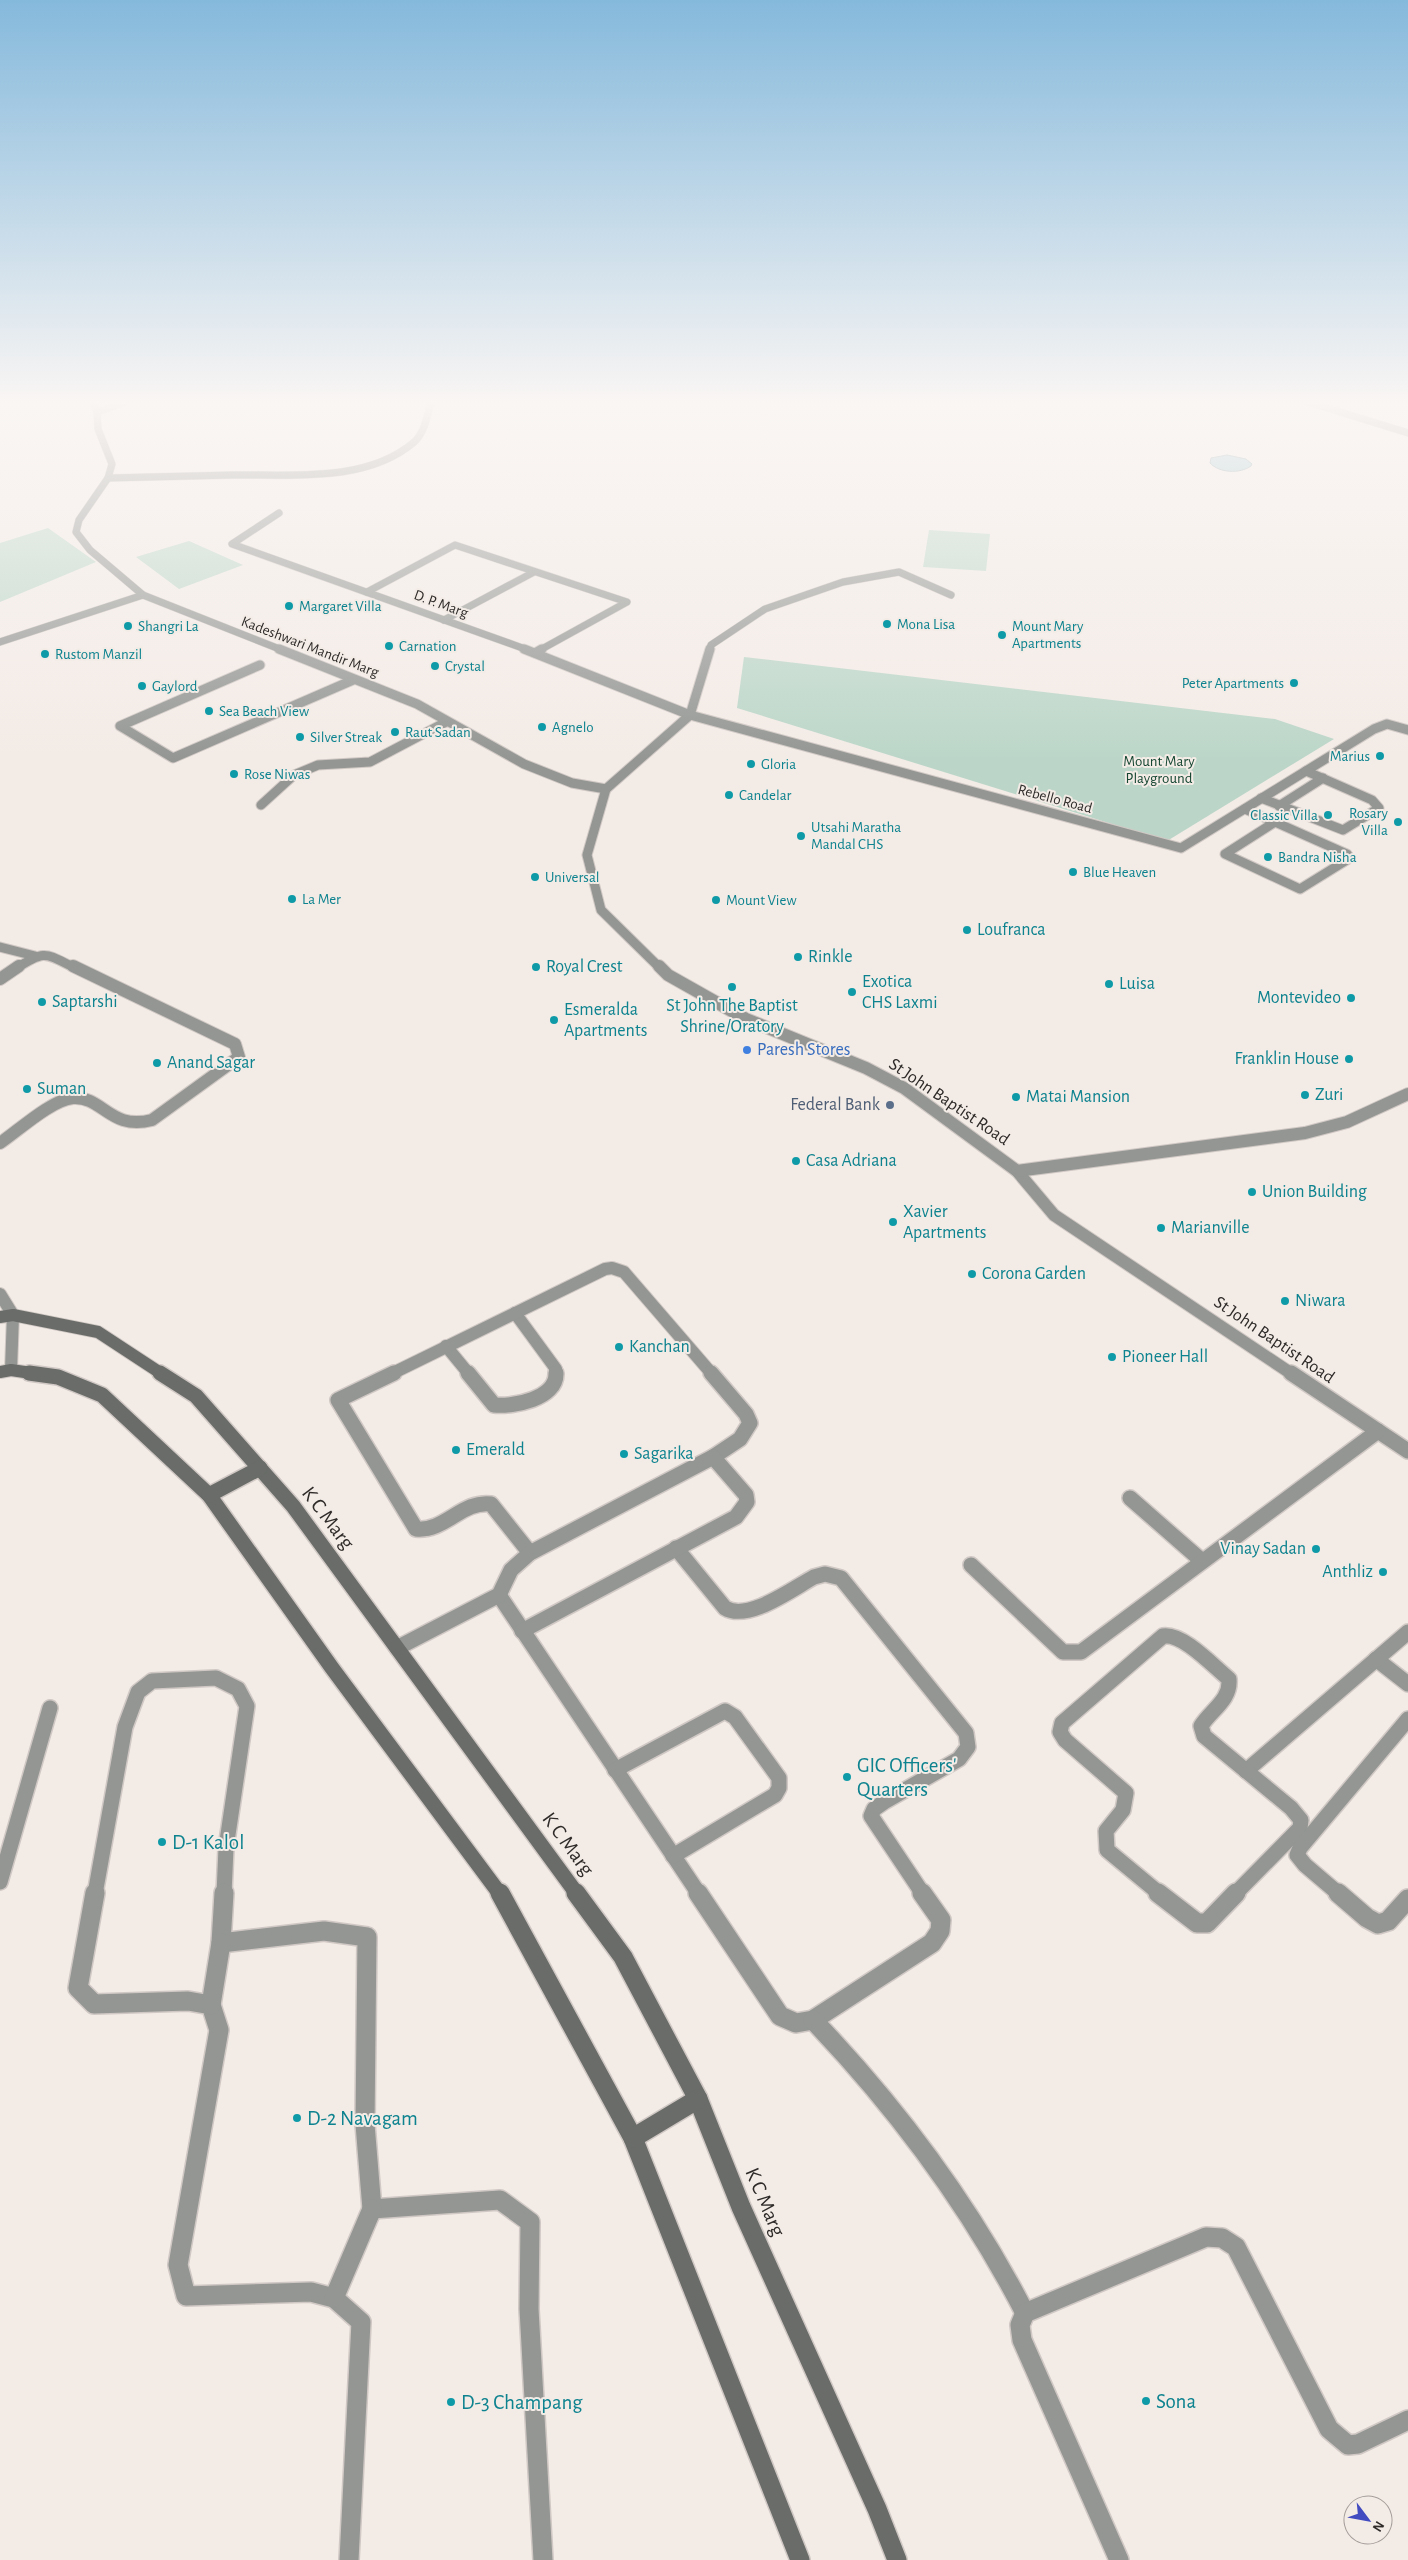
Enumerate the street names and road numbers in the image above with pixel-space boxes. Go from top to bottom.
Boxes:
street label: D. P. Marg [412,587,471,621]
street label: Kadeshwari Mandir Marg [239,614,381,680]
street label: Rebello Road [1016,782,1094,816]
street label: St John Baptist Road [885,1055,1013,1149]
street label: St John Baptist Road [1210,1293,1338,1387]
street label: K C Marg [298,1483,359,1554]
street label: K C Marg [538,1809,598,1880]
street label: K C Marg [741,2165,789,2240]

